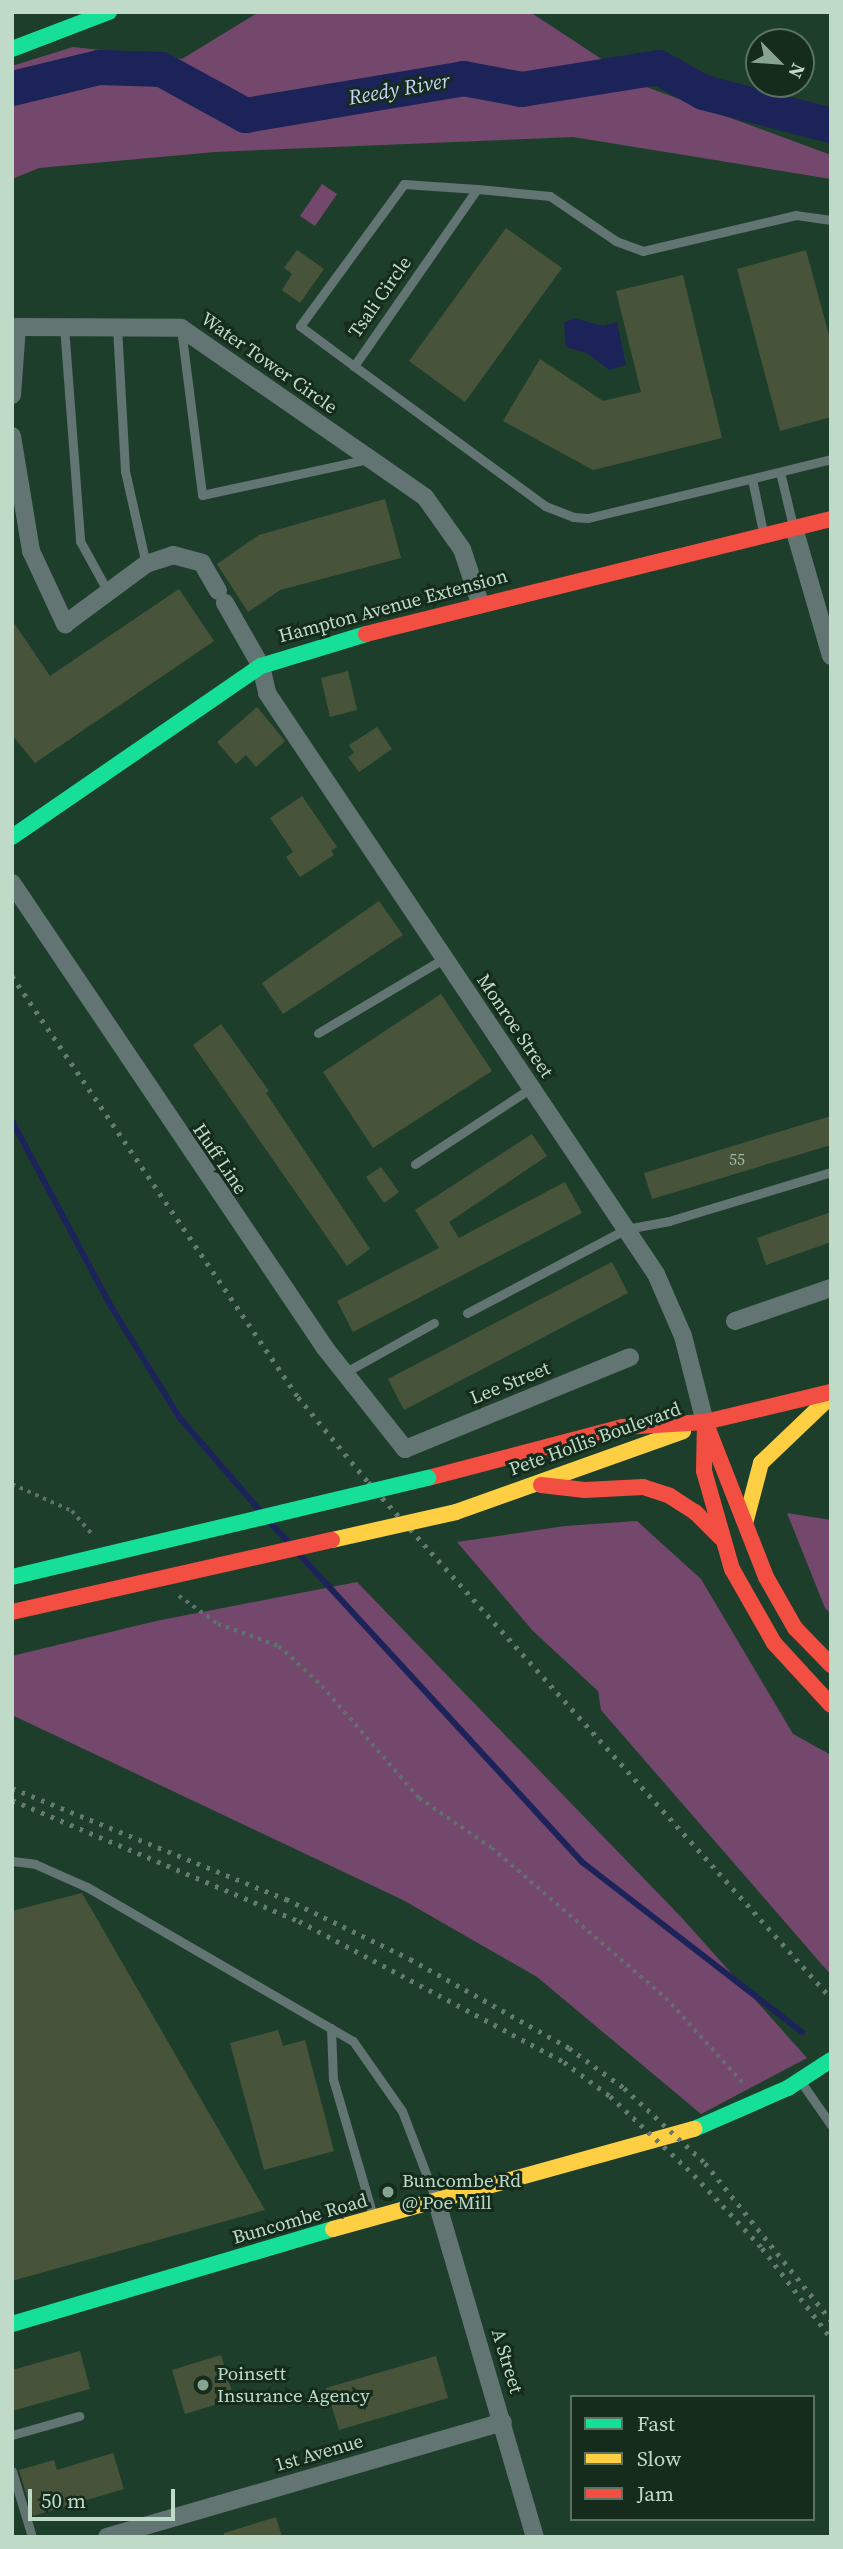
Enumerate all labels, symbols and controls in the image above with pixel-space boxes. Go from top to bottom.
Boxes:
north arrow [745,28,815,98]
text: N [783,59,812,83]
water label: Reedy River [346,68,452,110]
street label: Tsali Circle [344,252,416,342]
street label: Water Tower Circle [196,307,342,419]
street label: Hampton Avenue Extension [276,564,510,648]
street label: Monroe Street [472,970,558,1082]
street label: Huff Line [188,1119,252,1199]
house number: 55 [729,1149,745,1169]
street label: Lee Street [467,1357,553,1409]
street label: Pete Hollis Boulevard [506,1397,684,1481]
place label: Buncombe Rd @ Poe Mill [402,2170,521,2214]
marker: Buncombe Rd @ Poe Mill [380,2184,396,2200]
street label: Buncombe Road [230,2189,370,2249]
street label: A Street [486,2326,528,2396]
place label: Poinsett Insurance Agency [217,2363,370,2407]
marker: Poinsett Insurance Agency [195,2377,211,2393]
legend [570,2395,815,2521]
text: Fast [637,2409,675,2438]
street label: 1st Avenue [272,2430,366,2476]
text: Slow [637,2444,681,2473]
scale bar [32,2476,178,2520]
text: Jam [637,2479,674,2508]
text: 50 m [41,2486,86,2515]

